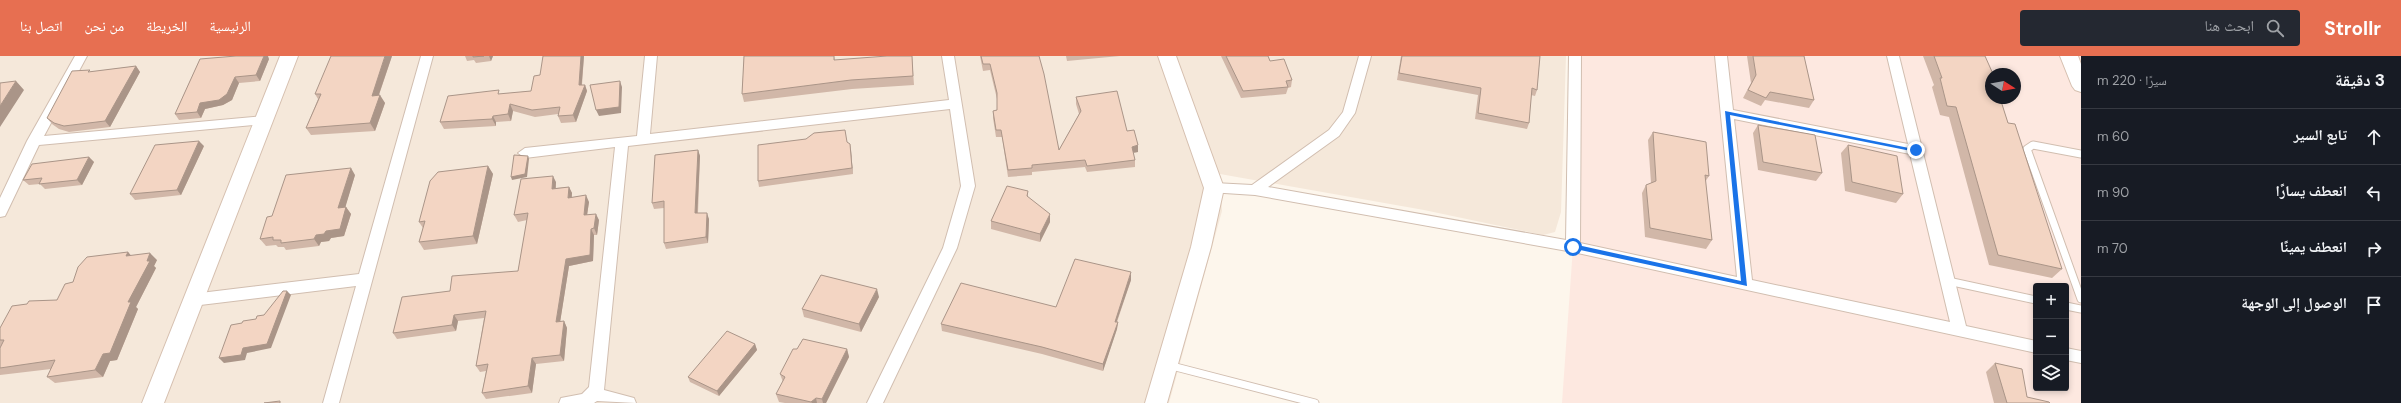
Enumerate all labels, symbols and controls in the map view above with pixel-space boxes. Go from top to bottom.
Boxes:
search box [2020,10,2300,46]
text: ابحث هنا [2204,16,2254,36]
text: Strollr [2324,16,2381,41]
text: اتصل بنا [20,17,63,35]
text: من نحن [85,17,124,35]
text: الخريطة [146,17,187,35]
text: الرئيسية [209,17,251,35]
icon: search [2264,17,2286,39]
north arrow [1985,68,2021,104]
text: 3 دقيقة [2335,69,2385,91]
text: سيرًا · 220 m [2097,72,2167,89]
text: تابع السير [2293,125,2347,145]
icon: ahead [2363,126,2385,148]
text: 60 m [2097,128,2129,145]
route end [1907,141,1925,159]
text: انعطف يسارًا [2275,181,2347,201]
icon: left [2363,182,2385,204]
text: 90 m [2097,184,2129,201]
text: انعطف يمينًا [2280,237,2347,257]
route start [1564,238,1582,256]
icon: right [2363,238,2385,260]
text: 70 m [2097,240,2128,257]
map controls [2033,283,2069,391]
button: + [2033,283,2069,319]
text: الوصول إلى الوجهة [2241,293,2347,313]
icon: arrive [2363,294,2385,316]
button: − [2033,319,2069,355]
button: layers [2033,355,2069,391]

